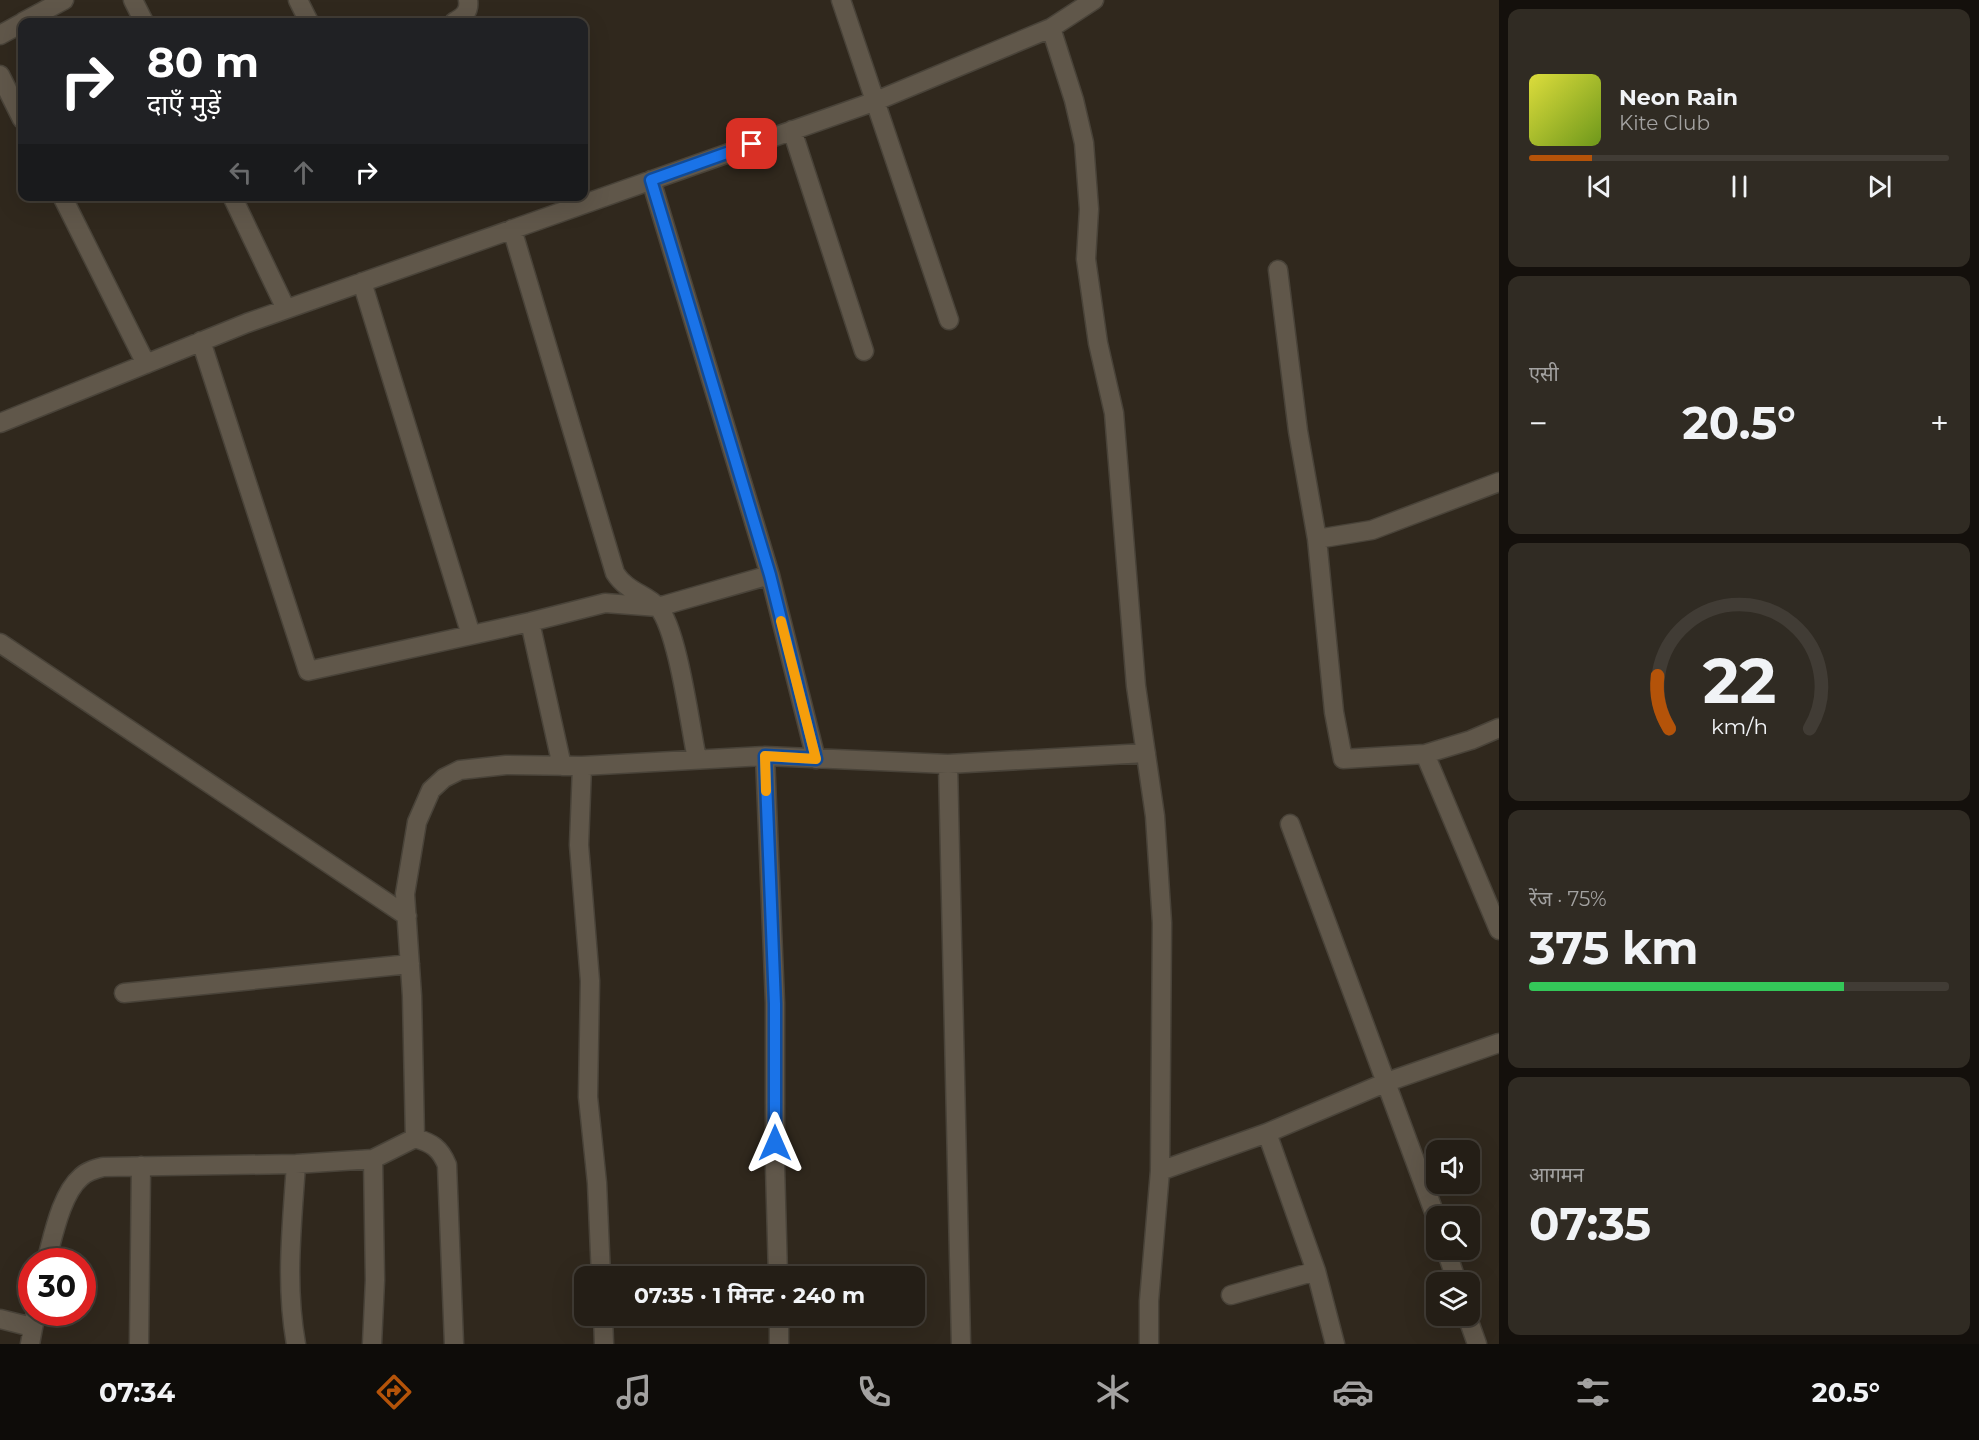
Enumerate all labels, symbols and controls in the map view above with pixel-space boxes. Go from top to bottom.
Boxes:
text: 80 m [147,36,259,88]
icon: right [48,42,126,120]
text: Neon Rain [1619,84,1738,111]
text: दाएँ मुड़ें [147,88,221,121]
text: Kite Club [1619,111,1710,135]
pin [726,118,777,169]
icon: arrive [735,127,768,160]
icon: left [224,156,257,189]
icon: ahead [287,156,320,189]
icon: right [350,156,383,189]
icon: previous [1583,170,1616,203]
icon: pause [1723,170,1756,203]
icon: next [1863,170,1896,203]
text: एसी [1529,362,1559,386]
text: 20.5° [1682,395,1796,450]
text: − [1529,403,1548,443]
text: + [1930,403,1949,443]
text: 22 [1702,643,1776,719]
text: km/h [1710,713,1768,739]
text: रेंज · 75% [1529,887,1607,911]
text: 375 km [1529,920,1698,975]
position arrow [743,1111,807,1175]
map controls [1426,1140,1480,1326]
button: sound [1426,1140,1480,1194]
text: आगमन [1529,1163,1584,1187]
text: 07:35 [1529,1196,1651,1251]
button: search [1426,1206,1480,1260]
speed limit sign: 30 [18,1248,96,1326]
button: layers [1426,1272,1480,1326]
text: 07:35 · 1 मिनट · 240 m [634,1282,865,1309]
icon: directions [373,1371,415,1413]
icon: music [613,1371,655,1413]
icon: phone [853,1371,895,1413]
icon: climate [1092,1371,1134,1413]
icon: car [1332,1371,1374,1413]
icon: filters [1572,1371,1614,1413]
text: 07:34 [99,1376,175,1409]
text: 20.5° [1812,1376,1880,1409]

